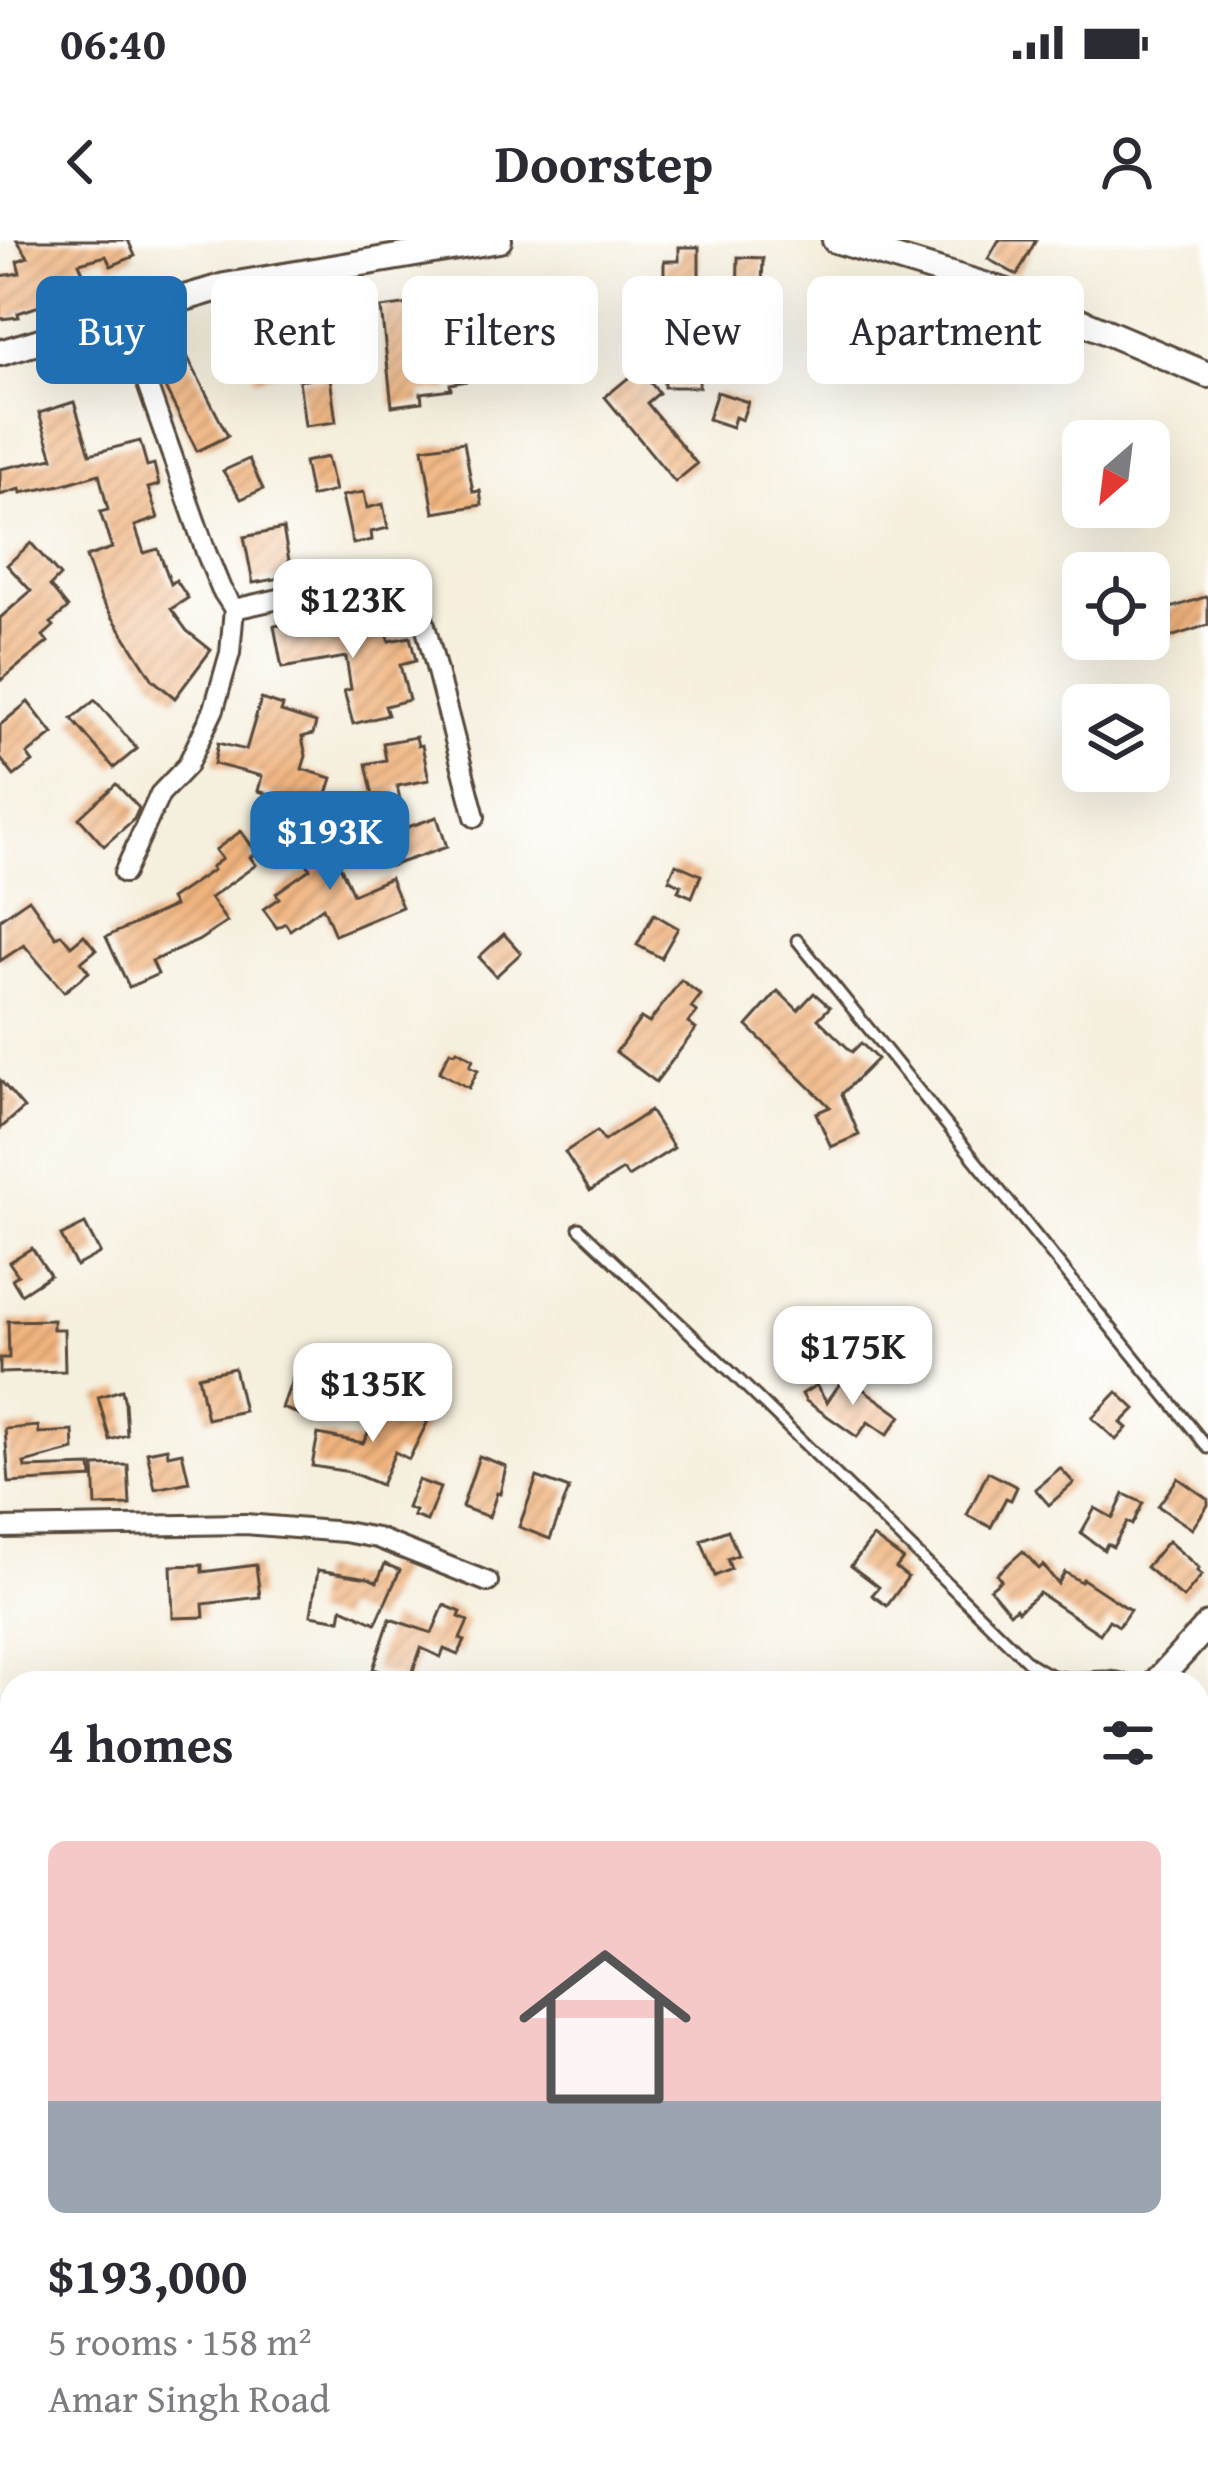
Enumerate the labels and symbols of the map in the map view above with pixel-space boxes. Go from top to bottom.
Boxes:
north arrow [1062,420,1170,528]
pin: $123K [269,559,437,661]
pin: $193K [246,791,414,893]
pin: $175K [769,1306,937,1408]
pin: $135K [289,1343,457,1445]

